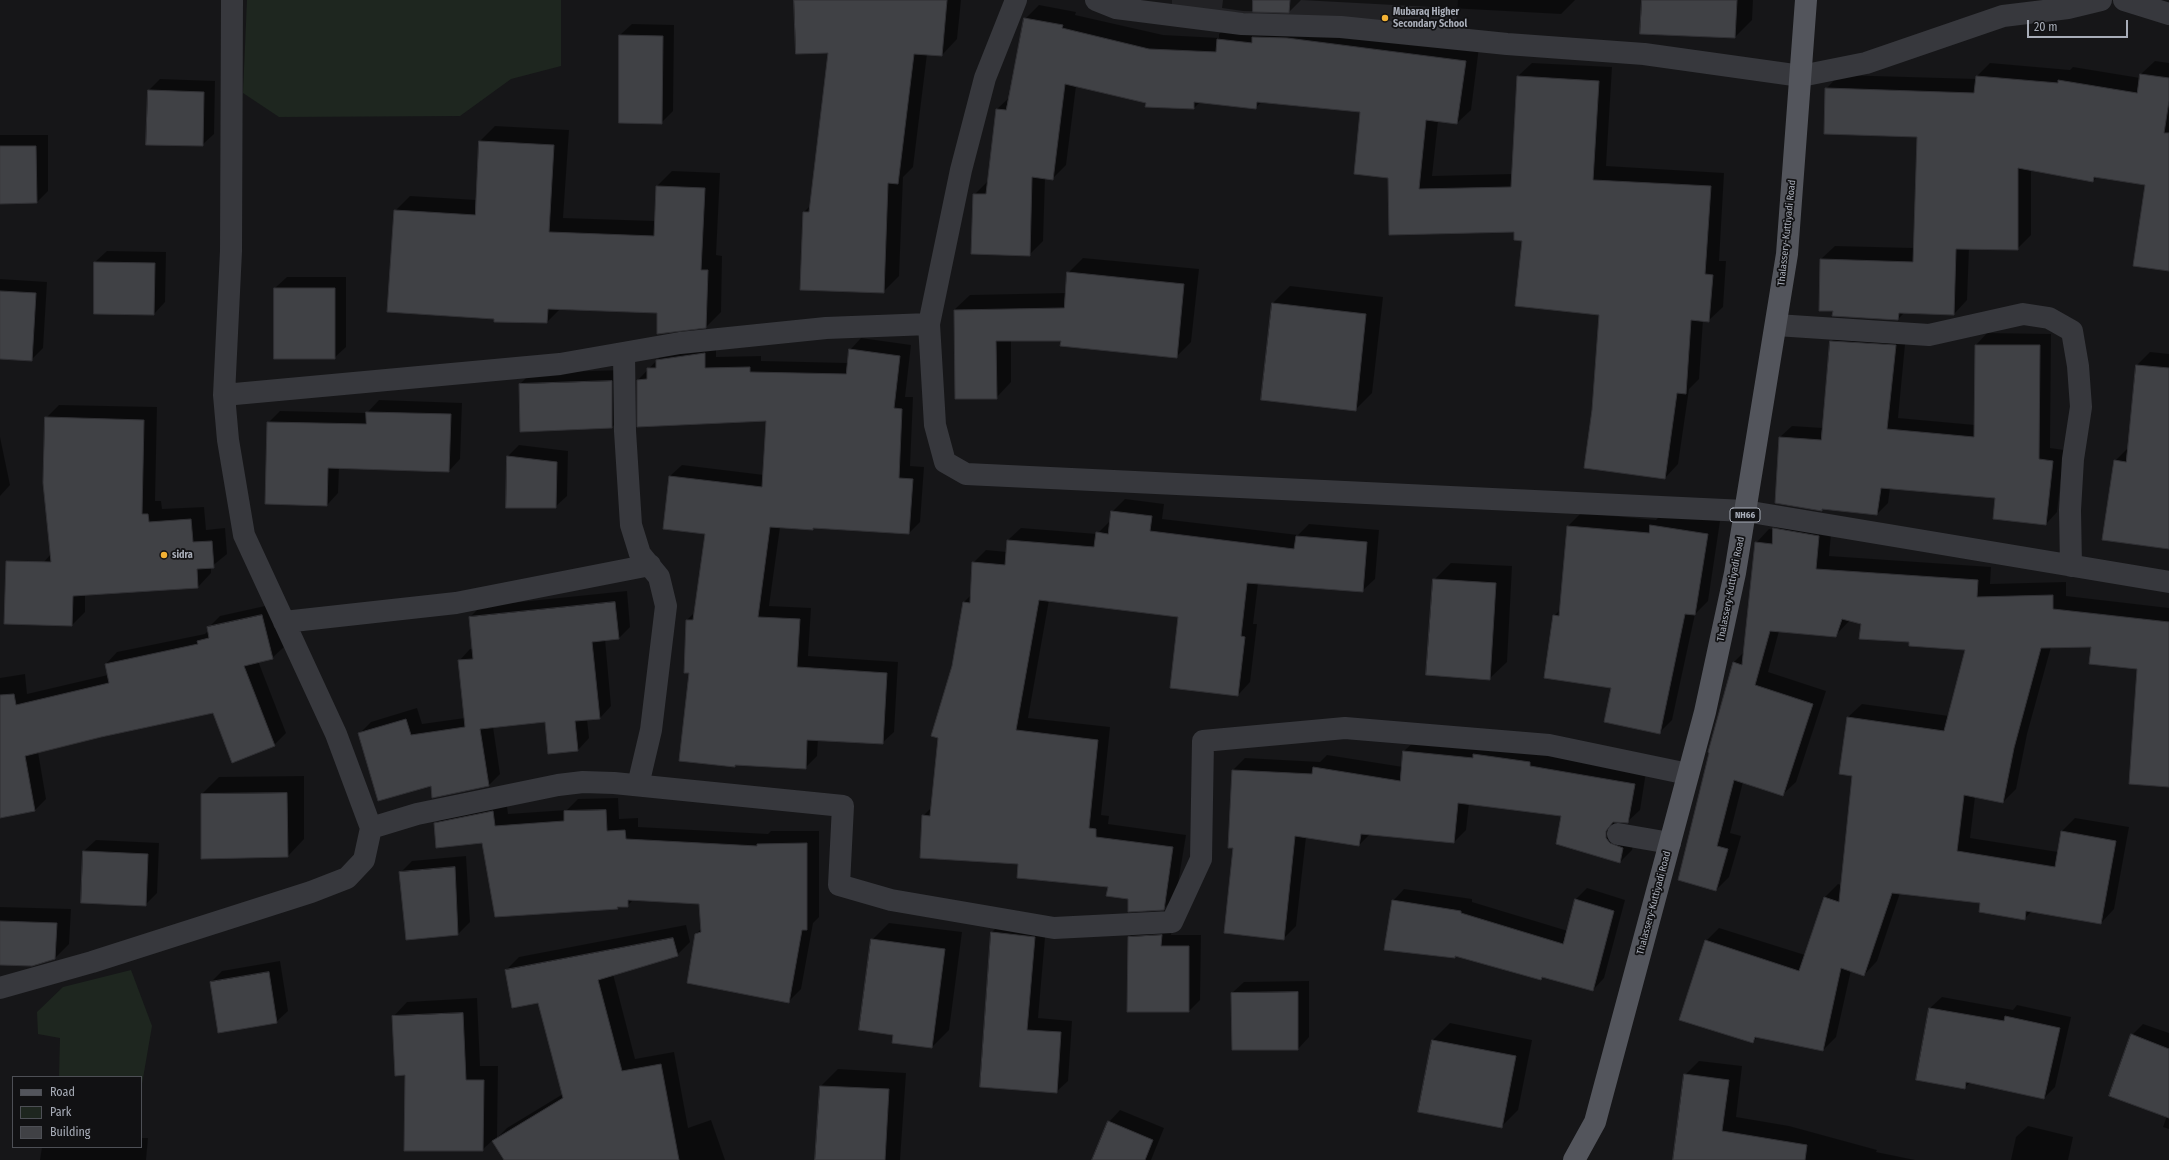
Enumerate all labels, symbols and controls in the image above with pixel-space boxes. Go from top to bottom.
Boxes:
place label: Mubaraq Higher Secondary School [1393,6,1467,30]
scale bar [2029,12,2130,38]
marker: Mubaraq Higher Secondary School [1380,13,1390,23]
text: 20 m [2034,20,2058,34]
street label: Thalassery-Kuttiyadi Road [1775,179,1799,287]
road number: NH66 [1730,508,1760,522]
street label: Thalassery-Kuttiyadi Road [1715,535,1747,643]
place label: sidra [172,549,193,561]
marker: sidra [159,550,169,560]
street label: Thalassery-Kuttiyadi Road [1634,850,1674,956]
legend [12,1076,142,1148]
text: Road [50,1085,75,1099]
text: Park [50,1105,71,1119]
text: Building [50,1125,90,1139]

